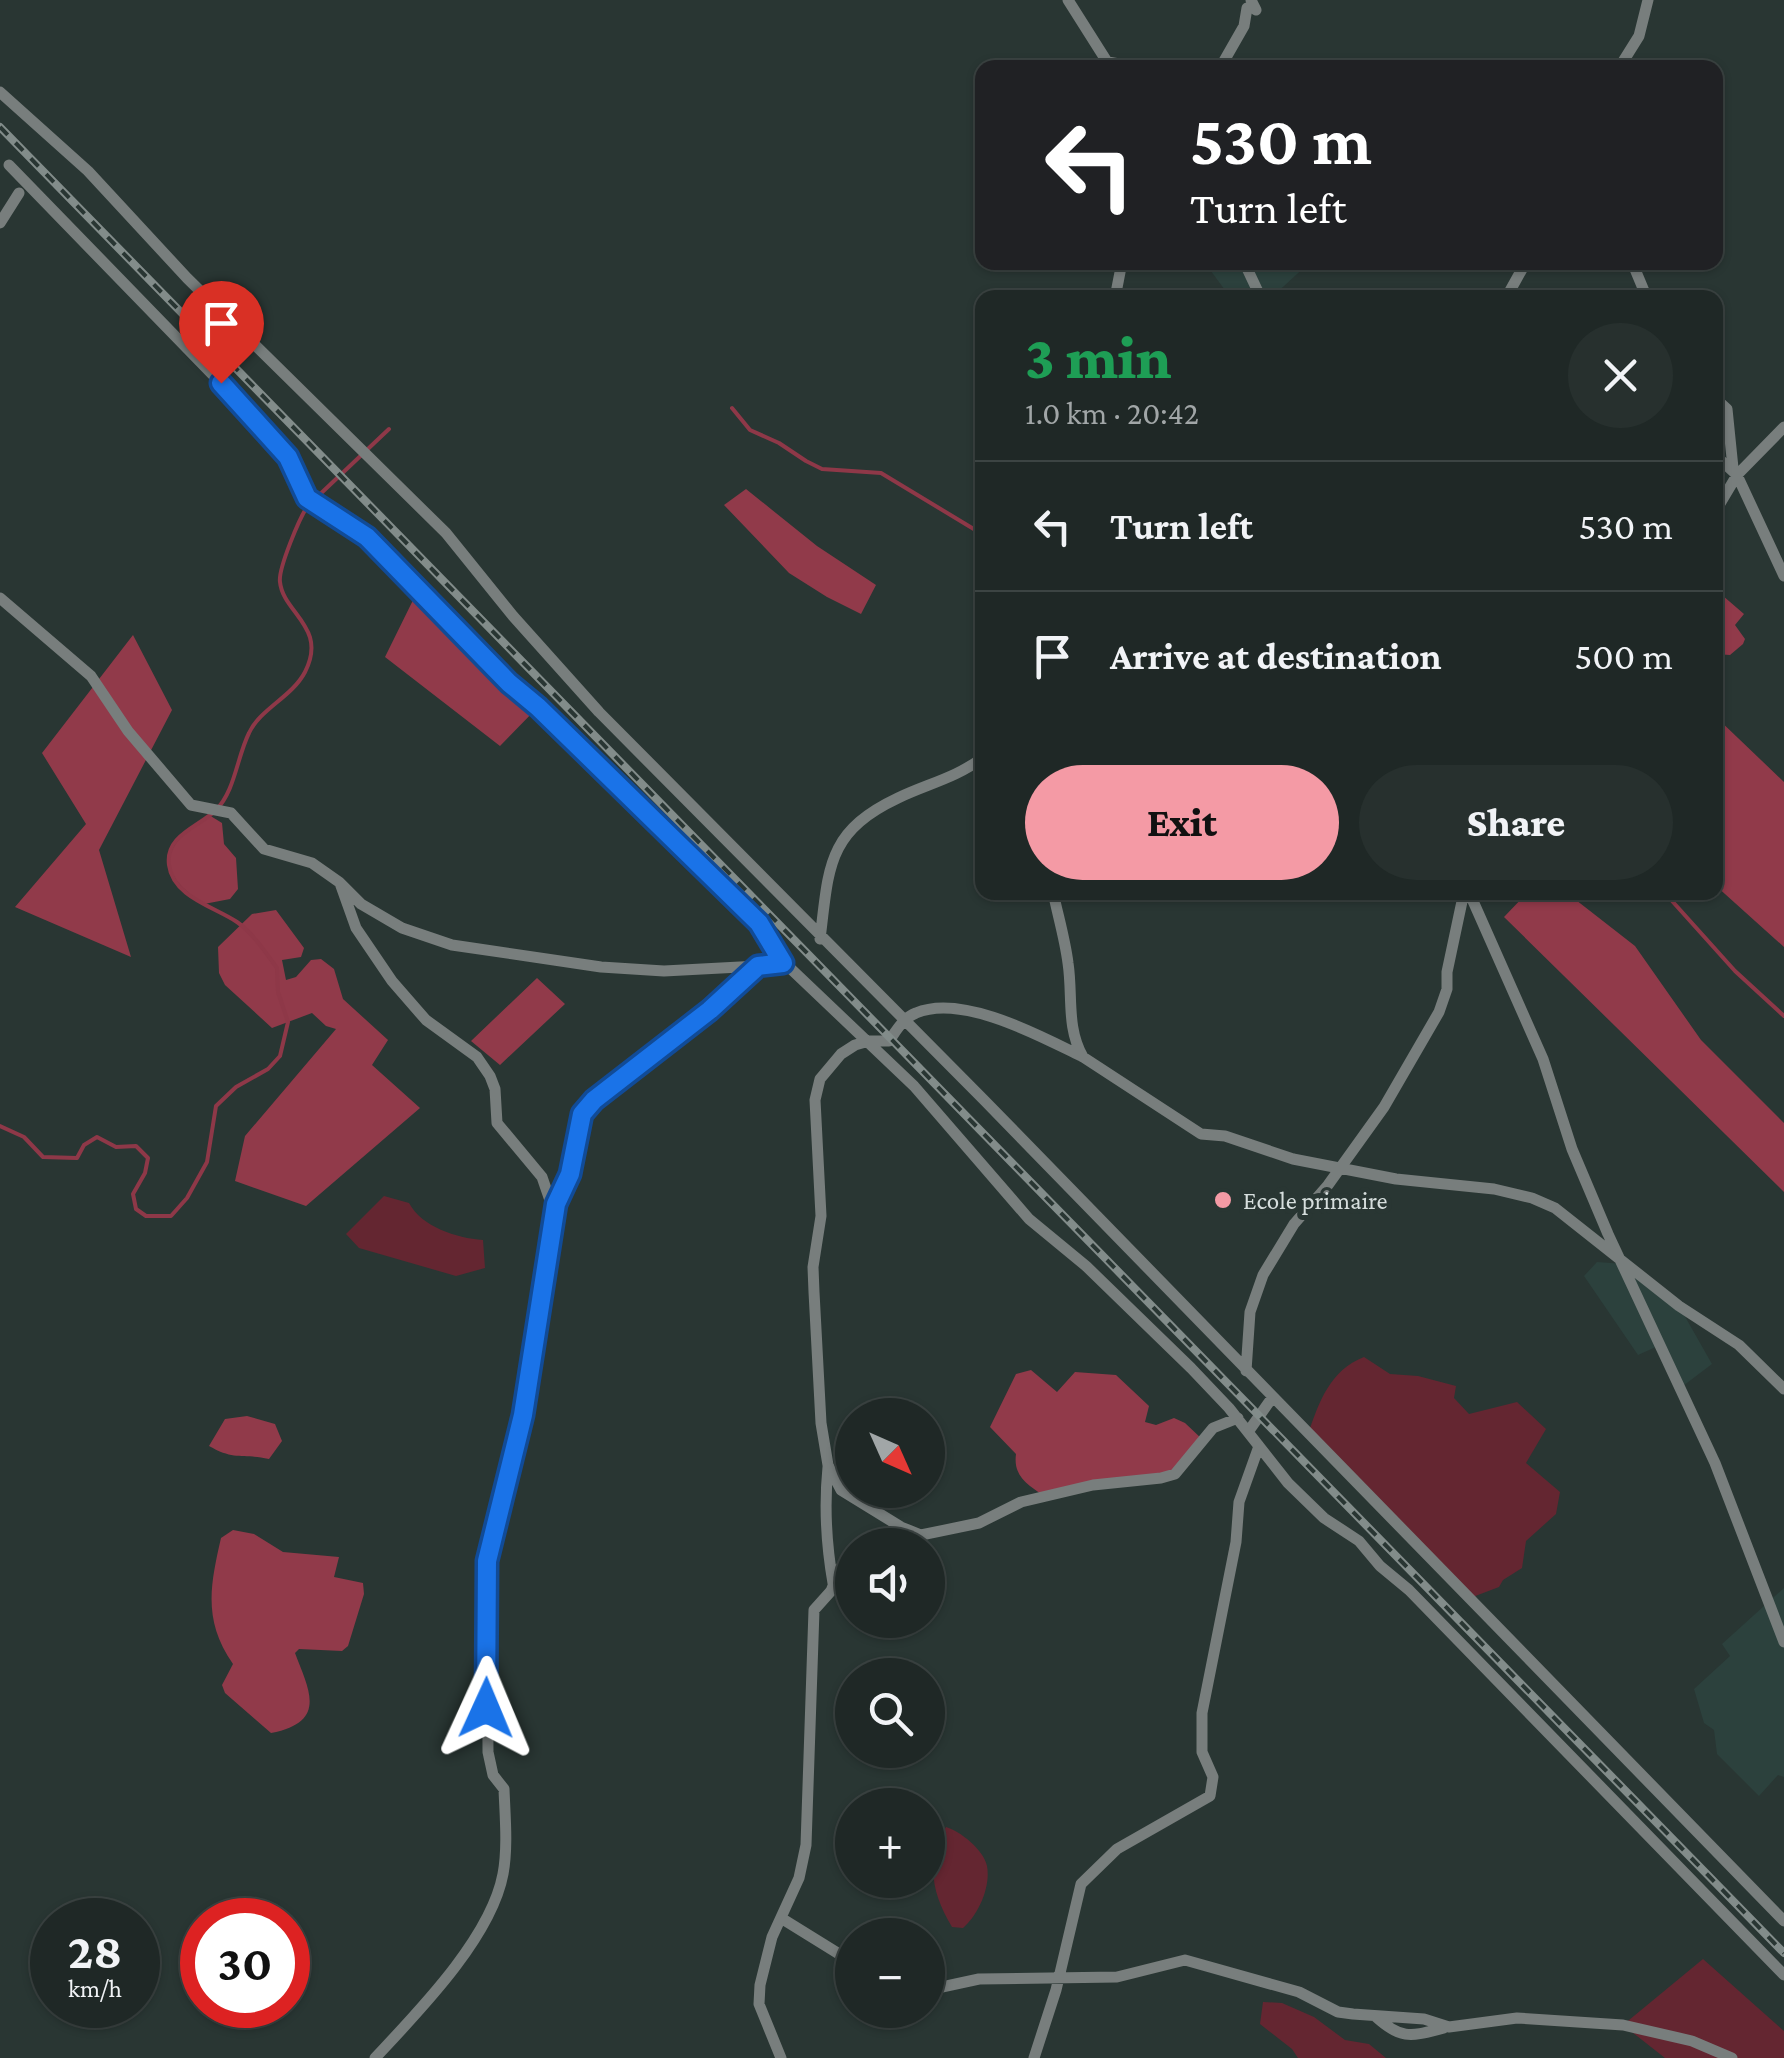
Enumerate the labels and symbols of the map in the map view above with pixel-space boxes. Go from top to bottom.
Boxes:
pin [179,281,264,384]
place label: Ecole primaire [1243,1187,1388,1215]
marker: Ecole primaire [1212,1189,1234,1211]
north arrow [835,1398,945,1508]
position arrow [434,1656,538,1760]
speed limit sign: 30 [180,1898,310,2028]

